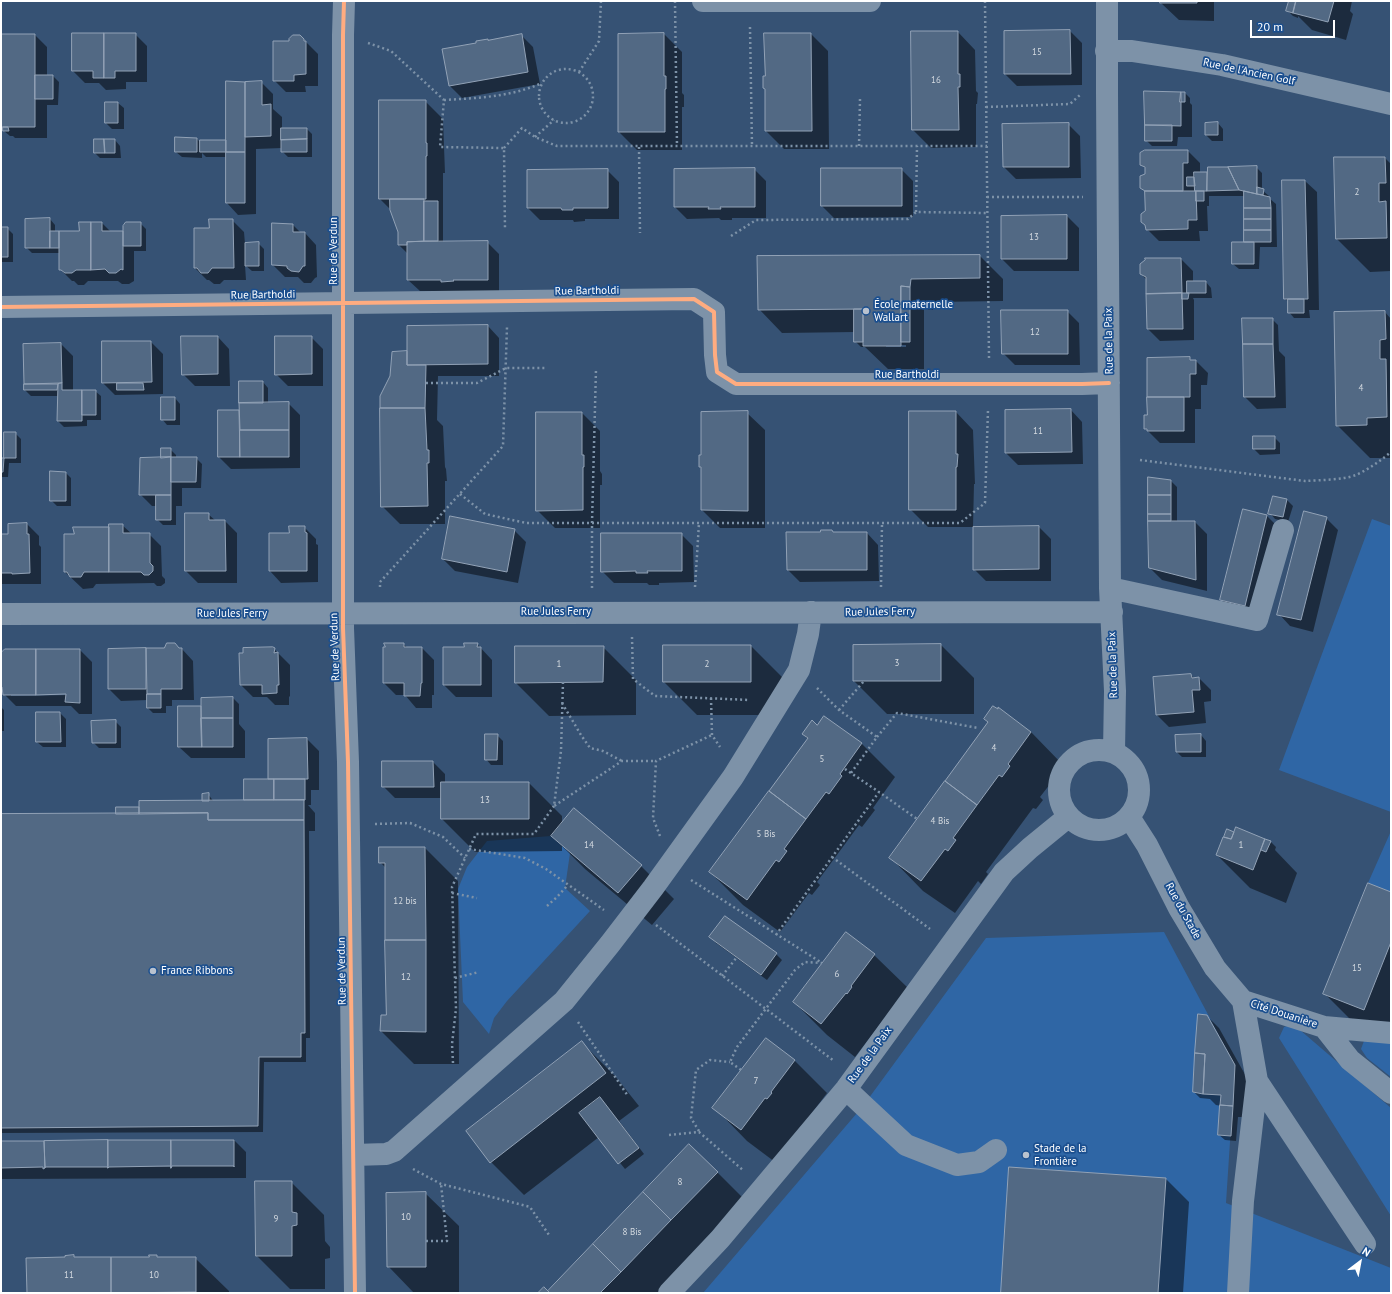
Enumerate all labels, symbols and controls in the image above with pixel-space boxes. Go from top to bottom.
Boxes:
scale bar [1252,12,1337,38]
text: 20 m [1257,19,1283,34]
house number: 15 [1032,47,1042,57]
street label: Rue de l'Ancien Golf [1202,56,1296,88]
house number: 16 [931,75,941,85]
house number: 2 [1355,187,1359,197]
street label: Rue de Verdun [327,217,341,285]
house number: 13 [1029,232,1039,242]
street label: Rue Bartholdi [555,284,619,298]
street label: Rue Bartholdi [231,288,295,302]
place label: École maternelle Wallart [874,298,953,324]
marker: École maternelle Wallart [861,306,871,316]
street label: Rue de la Paix [1102,308,1116,374]
house number: 12 [1030,327,1040,337]
street label: Rue Bartholdi [875,368,939,382]
house number: 4 [1359,383,1363,393]
house number: 11 [1033,426,1043,436]
street label: Rue Jules Ferry [521,605,591,619]
street label: Rue Jules Ferry [845,605,915,619]
street label: Rue Jules Ferry [197,607,267,621]
street label: Rue de Verdun [327,613,343,681]
street label: Rue de la Paix [1105,631,1121,699]
house number: 3 [895,658,899,668]
house number: 1 [557,659,561,669]
house number: 2 [705,659,709,669]
house number: 4 [992,743,996,753]
house number: 5 [820,754,824,764]
house number: 13 [480,795,490,805]
house number: 4 Bis [931,816,949,826]
house number: 5 Bis [757,829,775,839]
house number: 14 [584,840,594,850]
house number: 1 [1239,840,1243,850]
street label: Rue du Stade [1162,881,1204,941]
house number: 12 bis [393,896,417,906]
street label: Rue de Verdun [335,937,349,1005]
house number: 15 [1352,963,1362,973]
place label: France Ribbons [161,964,233,978]
marker: France Ribbons [148,966,158,976]
house number: 6 [835,969,839,979]
house number: 12 [401,972,411,982]
street label: Cité Douanière [1249,997,1319,1031]
street label: Rue de la Paix [845,1024,895,1086]
house number: 7 [754,1076,758,1086]
place label: Stade de la Frontière [1034,1142,1087,1168]
marker: Stade de la Frontière [1021,1150,1031,1160]
house number: 8 [678,1177,682,1187]
house number: 10 [401,1212,411,1222]
house number: 9 [274,1214,278,1224]
house number: 8 Bis [623,1227,641,1237]
north arrow [1340,1242,1380,1282]
text: N [1360,1244,1373,1260]
house number: 11 [64,1270,74,1280]
house number: 10 [149,1270,159,1280]

